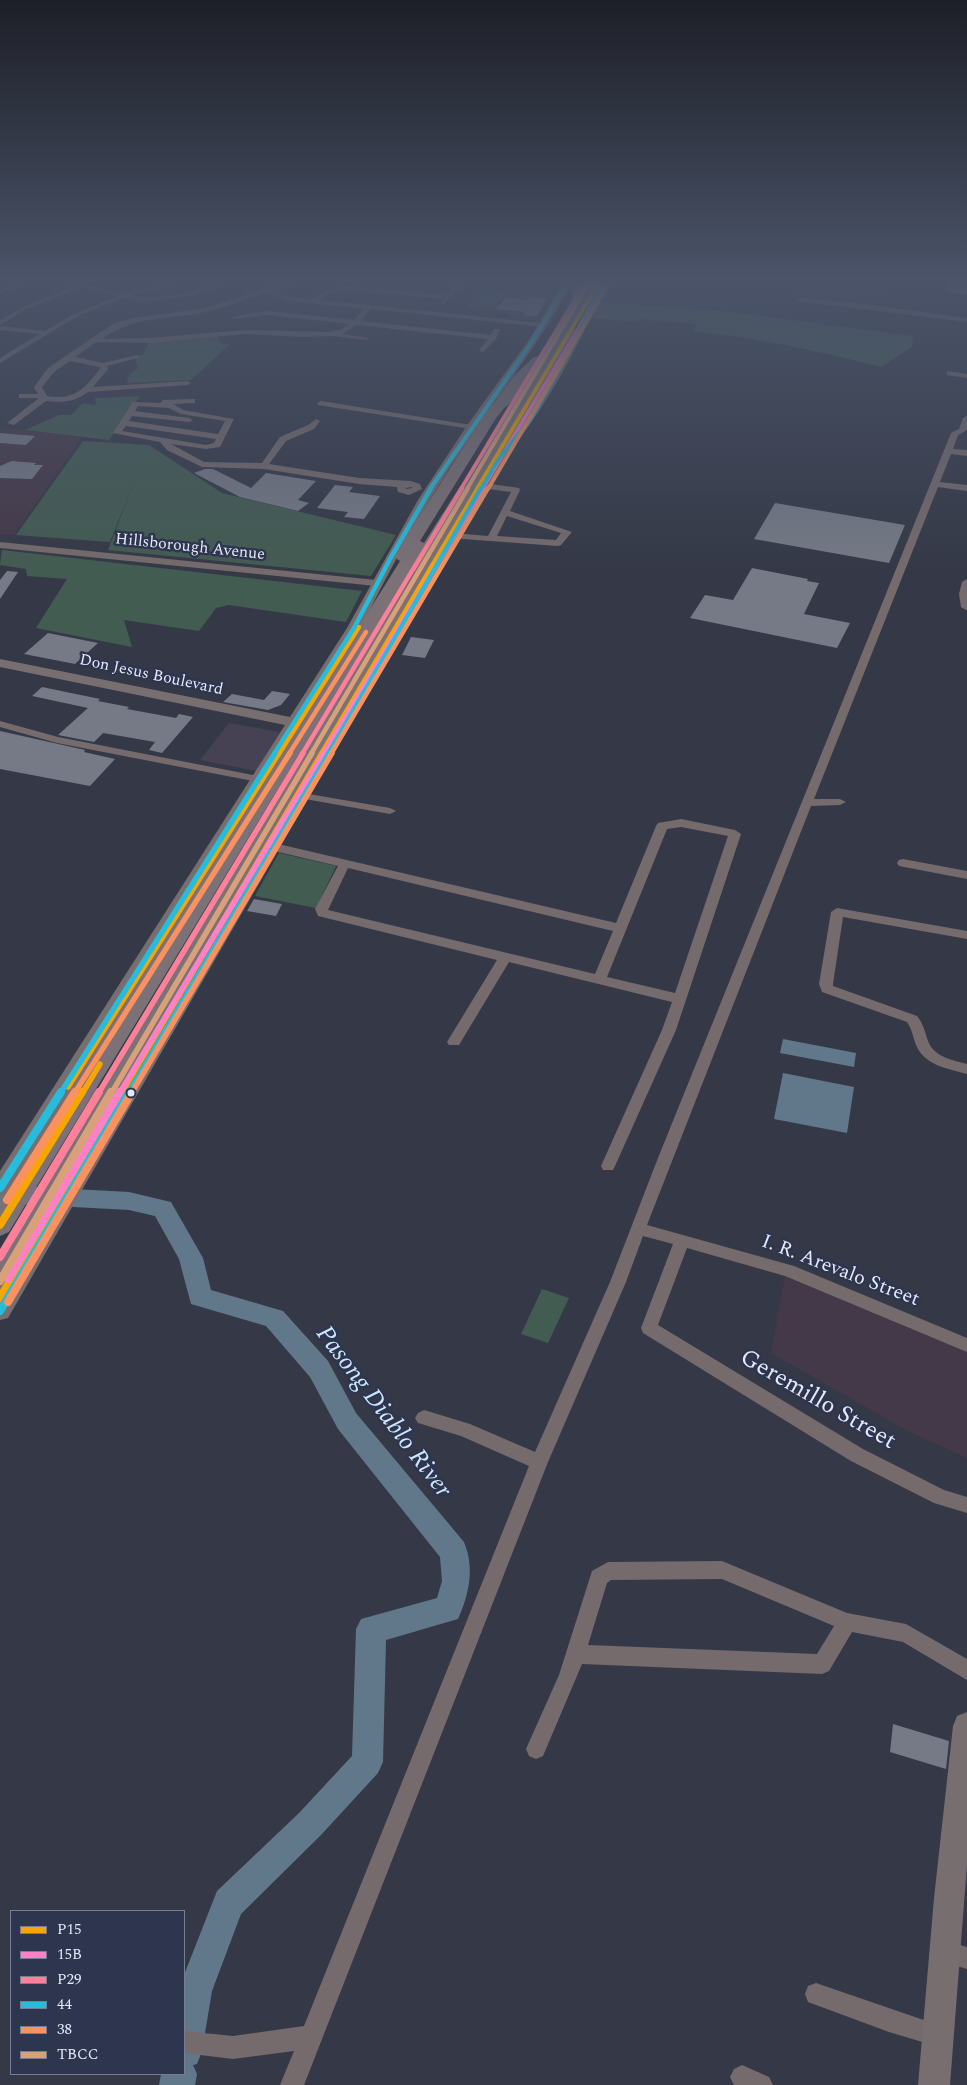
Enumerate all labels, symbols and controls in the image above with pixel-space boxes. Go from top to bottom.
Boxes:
street label: Hillsborough Avenue [114,531,266,565]
street label: Don Jesus Boulevard [77,651,225,701]
unlabelled marker [126,1088,136,1098]
street label: I. R. Arevalo Street [758,1231,922,1313]
water label: Pasong Diablo River [308,1321,456,1505]
street label: Geremillo Street [734,1345,900,1457]
legend [10,1910,185,2075]
text: P15 [57,1918,82,1941]
text: 15B [57,1943,82,1966]
text: P29 [57,1968,82,1991]
text: 44 [57,1993,72,2016]
text: 38 [57,2018,72,2041]
text: TBCC [57,2043,99,2066]

